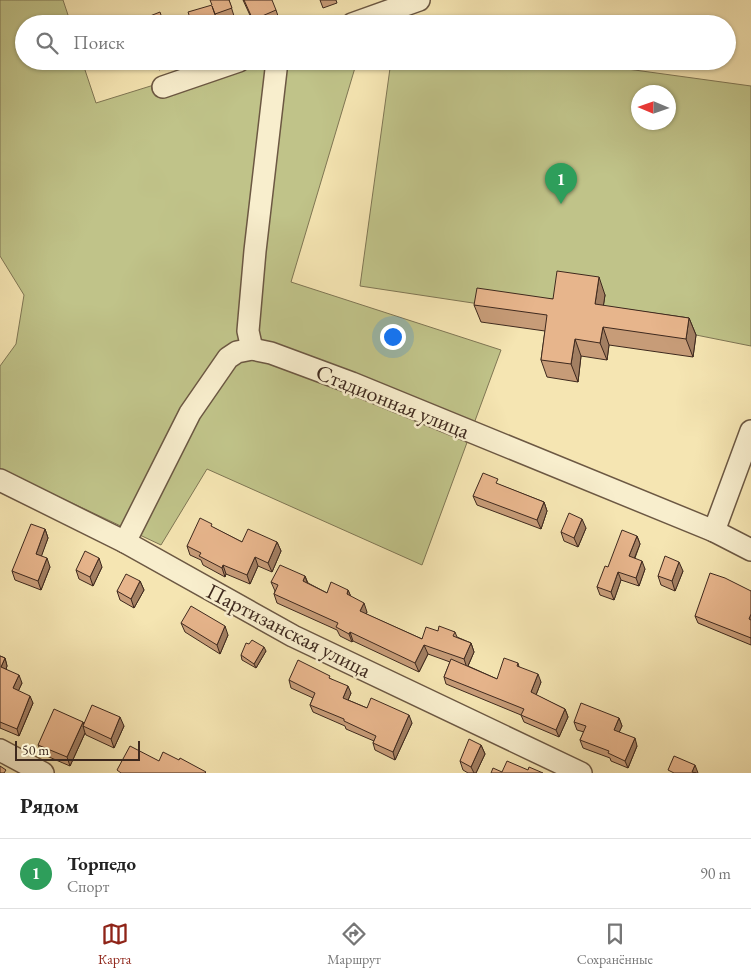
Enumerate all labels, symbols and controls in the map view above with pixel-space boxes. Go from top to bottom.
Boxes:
search box [15,15,736,70]
icon: search [33,29,61,57]
text: Поиск [73,30,125,55]
north arrow [631,85,676,130]
pin: 1 [545,163,577,204]
your location [380,324,406,350]
street label: Стадионная улица [312,357,474,446]
street label: Партизанская улица [202,576,376,685]
scale bar [15,738,140,761]
text: 50 m [22,741,49,759]
text: Рядом [20,792,79,819]
text: Торпедо [67,851,136,876]
text: 1 [32,863,40,884]
text: 90 m [700,863,731,884]
text: Спорт [67,876,109,897]
tab: Карта [98,920,131,968]
tab: Маршрут [327,920,381,968]
tab: Сохранённые [577,920,653,968]

